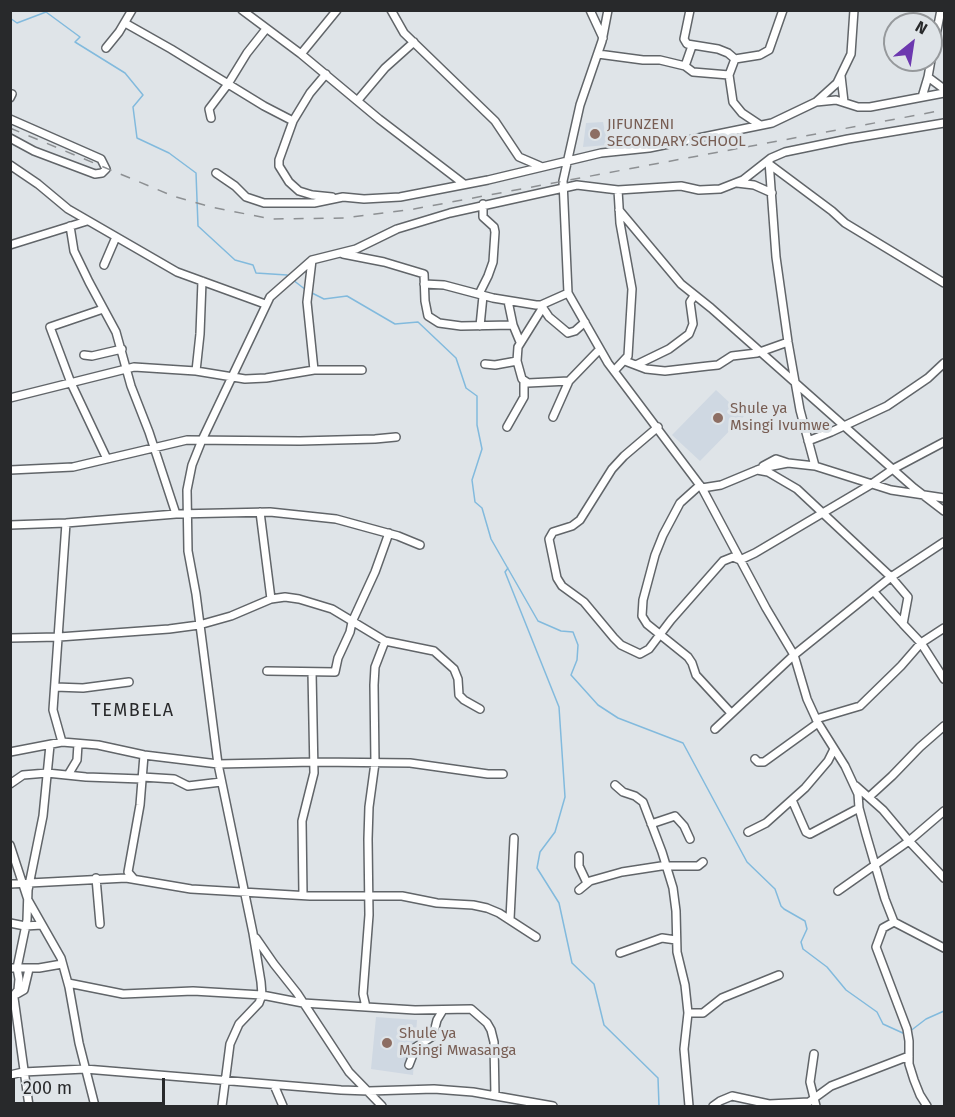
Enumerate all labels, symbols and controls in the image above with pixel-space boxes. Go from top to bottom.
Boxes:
north arrow [883,12,943,72]
text: N [912,17,931,39]
place label: JIFUNZENI SECONDARY SCHOOL [607,116,746,151]
marker: JIFUNZENI SECONDARY SCHOOL [588,127,602,141]
place label: Shule ya Msingi Ivumwe [730,400,830,435]
marker: Shule ya Msingi Ivumwe [711,411,725,425]
district label: TEMBELA [91,700,175,722]
place label: Shule ya Msingi Mwasanga [399,1025,516,1060]
marker: Shule ya Msingi Mwasanga [380,1036,394,1050]
scale bar [15,1066,168,1104]
text: 200 m [23,1077,72,1099]

